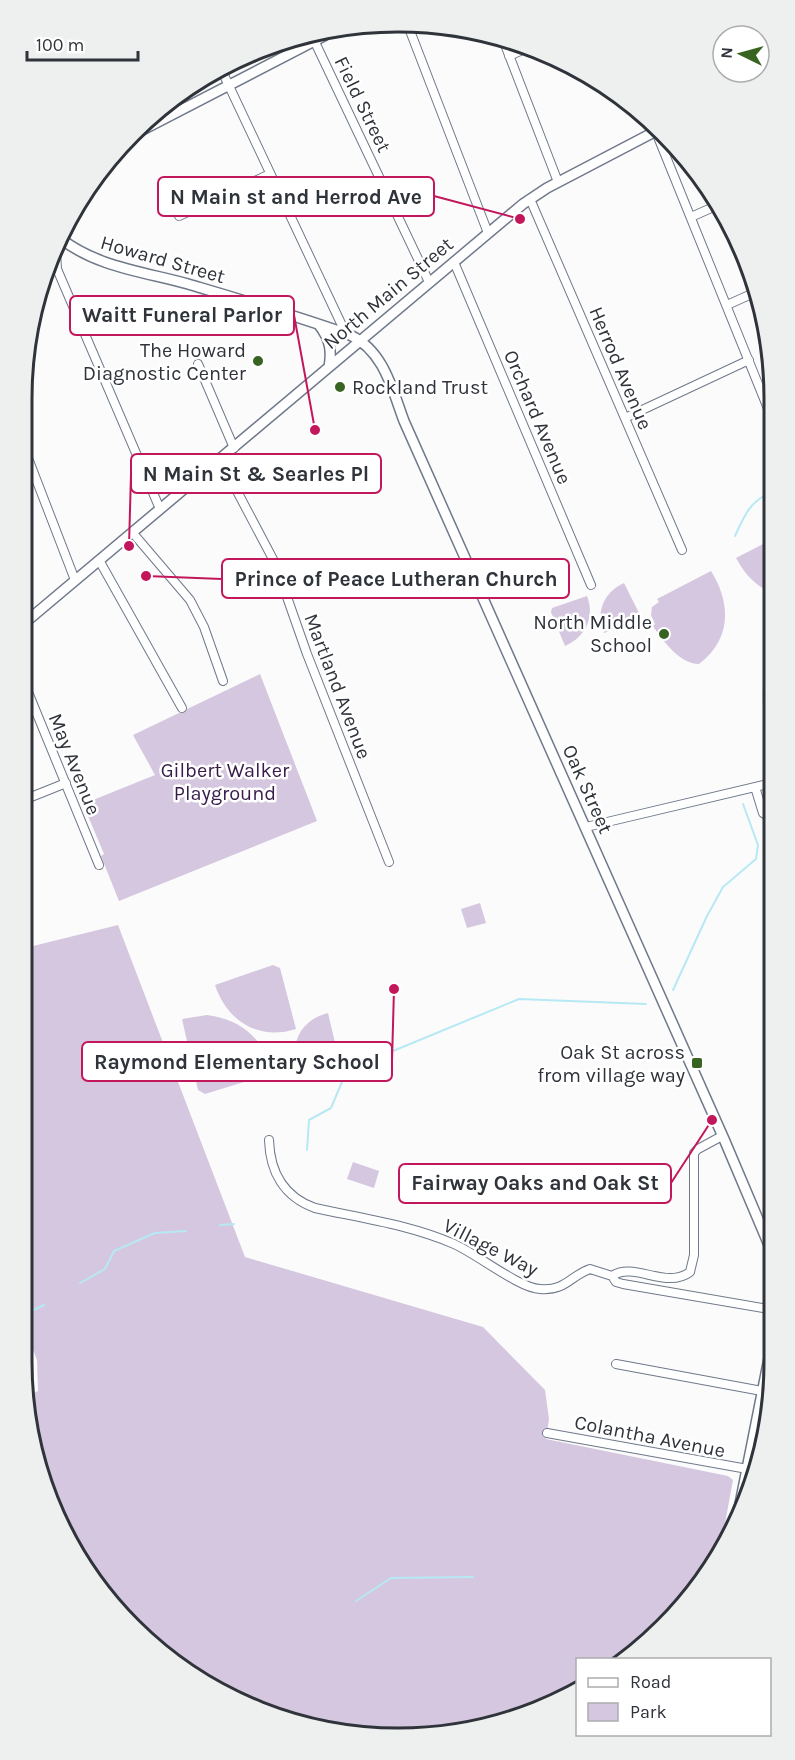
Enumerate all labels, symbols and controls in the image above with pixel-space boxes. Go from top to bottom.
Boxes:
scale bar [27,24,138,62]
north arrow [711,24,771,84]
text: 100 m [36,34,84,56]
text: N [717,46,737,59]
street label: Field Street [329,53,396,156]
callout: N Main st and Herrod Ave [158,177,434,216]
text: N Main st and Herrod Ave [170,185,422,209]
street label: Howard Street [98,231,228,288]
street label: North Main Street [319,232,458,354]
callout: Waitt Funeral Parlor [70,296,294,335]
text: Waitt Funeral Parlor [82,303,283,327]
street label: Herrod Avenue [584,303,657,433]
place label: The Howard Diagnostic Center [83,339,247,385]
street label: Orchard Avenue [499,347,576,488]
marker: The Howard Diagnostic Center [251,354,265,368]
place label: Rockland Trust [352,376,488,399]
marker: Rockland Trust [333,380,347,394]
callout: N Main St & Searles Pl [131,454,381,493]
text: N Main St & Searles Pl [143,462,369,486]
callout: Prince of Peace Lutheran Church [222,559,569,598]
text: Prince of Peace Lutheran Church [234,567,558,591]
street label: Martland Avenue [299,610,376,762]
place label: North Middle School [533,611,652,657]
marker: North Middle School [657,627,671,641]
street label: May Avenue [44,710,105,818]
street label: Oak Street [558,741,618,838]
park label: Gilbert Walker Playground [161,759,290,805]
place label: Oak St across from village way [537,1041,685,1087]
callout: Raymond Elementary School [82,1042,392,1081]
text: Raymond Elementary School [94,1050,380,1074]
marker: Oak St across from village way [690,1056,704,1070]
callout: Fairway Oaks and Oak St [399,1164,671,1203]
text: Fairway Oaks and Oak St [411,1171,659,1195]
street label: Village Way [440,1214,542,1281]
street label: Colantha Avenue [573,1411,727,1462]
legend [576,1658,771,1736]
text: Road [630,1671,671,1693]
text: Park [630,1701,667,1723]

